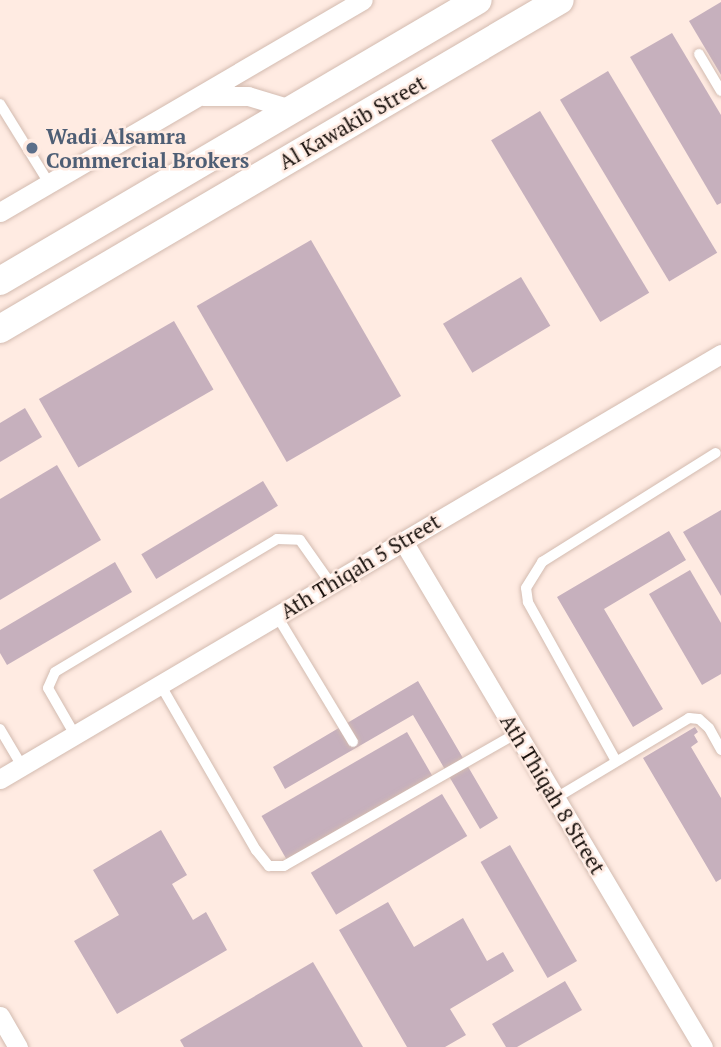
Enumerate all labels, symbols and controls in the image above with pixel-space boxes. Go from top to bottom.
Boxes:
street label: Al Kawakib Street [274,70,430,174]
place label: Wadi Alsamra Commercial Brokers [46,123,249,173]
marker: Wadi Alsamra Commercial Brokers [24,140,40,156]
street label: Ath Thiqah 5 Street [275,508,445,624]
street label: Ath Thiqah 8 Street [495,709,611,879]

